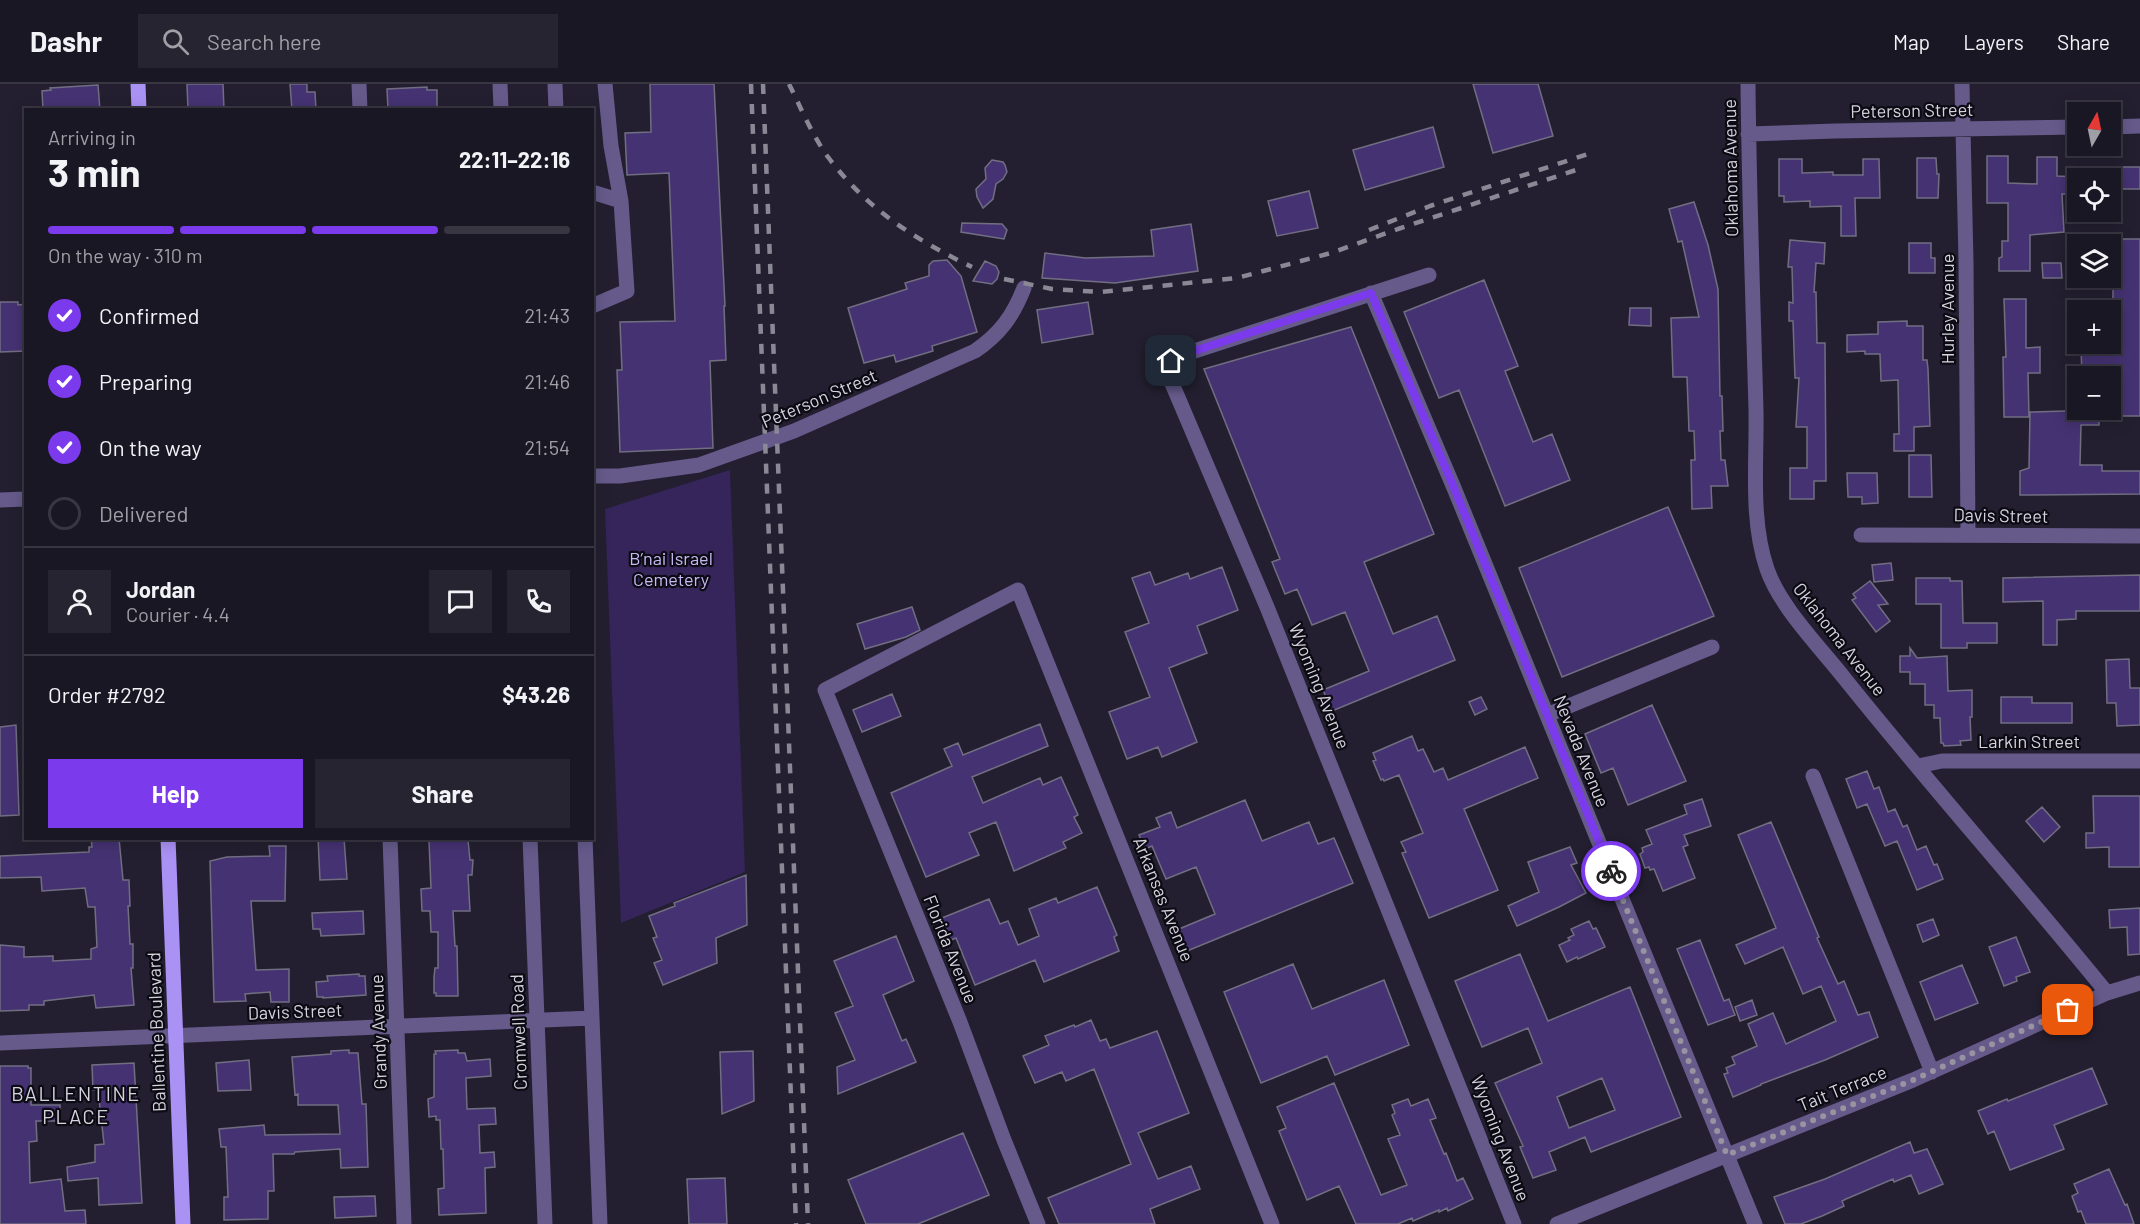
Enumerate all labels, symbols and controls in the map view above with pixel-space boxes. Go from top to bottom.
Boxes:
search box [138,14,558,68]
text: Dashr [30,24,102,58]
icon: search [159,25,192,58]
text: Search here [207,28,321,54]
text: Map [1893,29,1930,54]
text: Layers [1963,29,2024,54]
text: Share [2057,29,2110,54]
street label: Peterson Street [1850,98,1974,122]
street label: Oklahoma Avenue [1718,99,1742,237]
north arrow [2067,102,2121,156]
map controls [2067,102,2121,420]
text: Arriving in [48,125,136,149]
text: 22:11–22:16 [459,146,570,172]
text: 3 min [48,148,141,195]
button: locate [2067,168,2121,222]
button: layers [2067,234,2121,288]
text: On the way · 310 m [48,243,203,267]
street label: Hurley Avenue [1936,254,1958,364]
icon: check [48,299,81,332]
button: + [2067,300,2121,354]
text: Confirmed [99,302,199,328]
text: 21:43 [524,303,570,327]
pin [1145,335,1196,386]
icon: home [1154,344,1187,377]
street label: Peterson Street [758,364,880,432]
icon: check [48,365,81,398]
button: − [2067,366,2121,420]
text: Preparing [99,368,192,394]
text: 21:46 [524,369,570,393]
icon: check [48,431,81,464]
text: On the way [99,434,202,460]
text: 21:54 [524,435,570,459]
text: Delivered [99,500,188,526]
street label: Davis Street [1953,503,2049,527]
park label: B’nai Israel Cemetery [629,547,713,590]
button: person [48,570,111,633]
button: chat [429,570,492,633]
button: phone [507,570,570,633]
text: Jordan [126,576,195,602]
street label: Oklahoma Avenue [1789,578,1891,700]
text: Courier · 4.4 [126,602,230,626]
street label: Wyoming Avenue [1285,620,1355,752]
text: Order #2792 [48,681,166,707]
text: $43.26 [502,681,570,707]
street label: Nevada Avenue [1550,692,1614,810]
street label: Larkin Street [1978,730,2080,752]
button: Help [48,759,303,828]
button: Share [315,759,570,828]
street label: Arkansas Avenue [1129,833,1199,965]
courier [1581,841,1641,901]
icon: bike [1595,855,1628,888]
street label: Florida Avenue [919,891,983,1007]
street label: Ballentine Boulevard [142,952,170,1112]
street label: Grandy Avenue [365,974,391,1090]
street label: Cromwell Road [505,974,531,1090]
pin [2042,984,2093,1035]
icon: bag [2051,993,2084,1026]
street label: Davis Street [247,998,343,1024]
street label: Tait Terrace [1794,1060,1890,1116]
street label: Wyoming Avenue [1467,1072,1535,1204]
district label: BALLENTINE PLACE [11,1081,141,1128]

